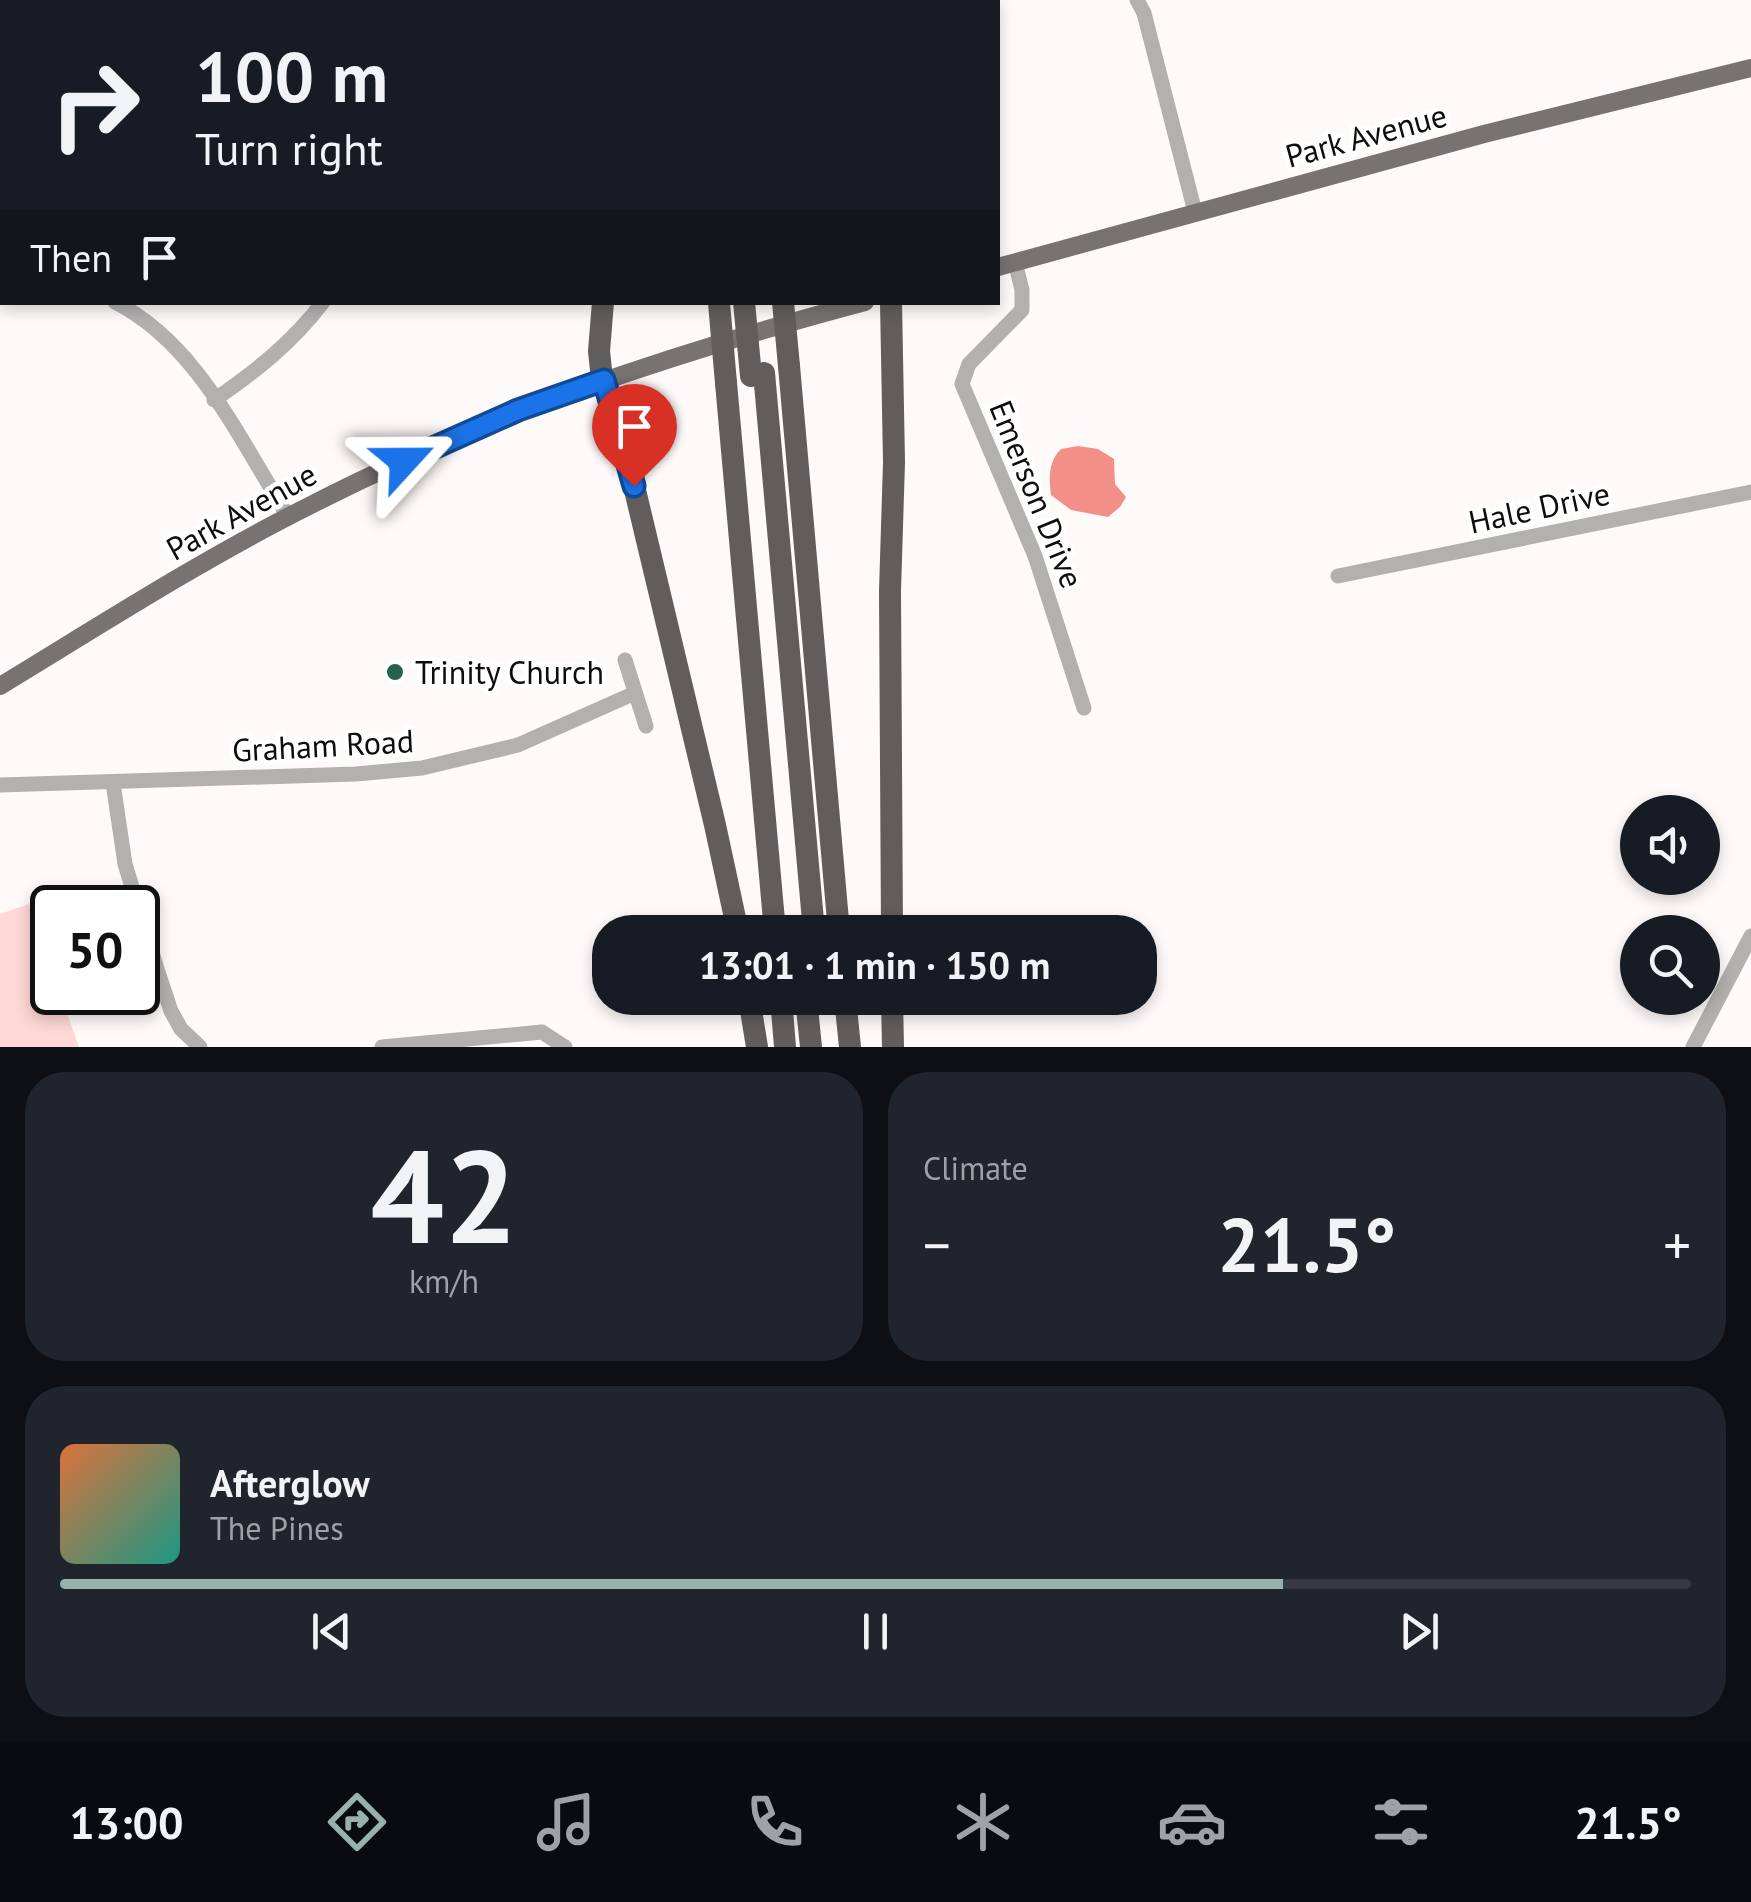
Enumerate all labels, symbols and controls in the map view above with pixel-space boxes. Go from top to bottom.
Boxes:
text: 100 m [195,31,388,121]
icon: right [30,40,160,170]
street label: Park Avenue [1281,93,1451,177]
text: Turn right [195,119,383,177]
icon: arrive [132,230,187,285]
text: Then [30,233,112,282]
pin [592,384,677,487]
street label: Emerson Drive [980,394,1094,594]
icon: arrive [607,399,662,454]
position arrow [352,409,456,513]
street label: Park Avenue [159,453,323,569]
street label: Hale Drive [1465,472,1613,542]
place label: Trinity Church [415,651,604,693]
marker: Trinity Church [384,661,406,683]
street label: Graham Road [231,719,415,771]
map controls [1620,795,1720,1015]
button: sound [1620,795,1720,895]
speed limit sign: 50 [30,885,160,1015]
button: search [1620,915,1720,1015]
text: 13:01 · 1 min · 150 m [699,940,1050,989]
text: 42 [370,1111,518,1279]
text: Climate [923,1147,1028,1189]
text: 21.5° [1218,1196,1396,1293]
text: − [923,1209,951,1280]
text: + [1663,1209,1691,1280]
text: km/h [409,1260,479,1302]
text: Afterglow [210,1458,370,1507]
text: The Pines [210,1507,344,1549]
icon: previous [304,1604,359,1659]
icon: pause [848,1604,903,1659]
icon: next [1392,1604,1447,1659]
icon: directions [322,1787,392,1857]
icon: music [531,1787,601,1857]
icon: phone [740,1787,810,1857]
icon: climate [948,1787,1018,1857]
icon: car [1157,1787,1227,1857]
icon: filters [1366,1787,1436,1857]
text: 13:00 [69,1793,184,1851]
text: 21.5° [1574,1793,1682,1851]

